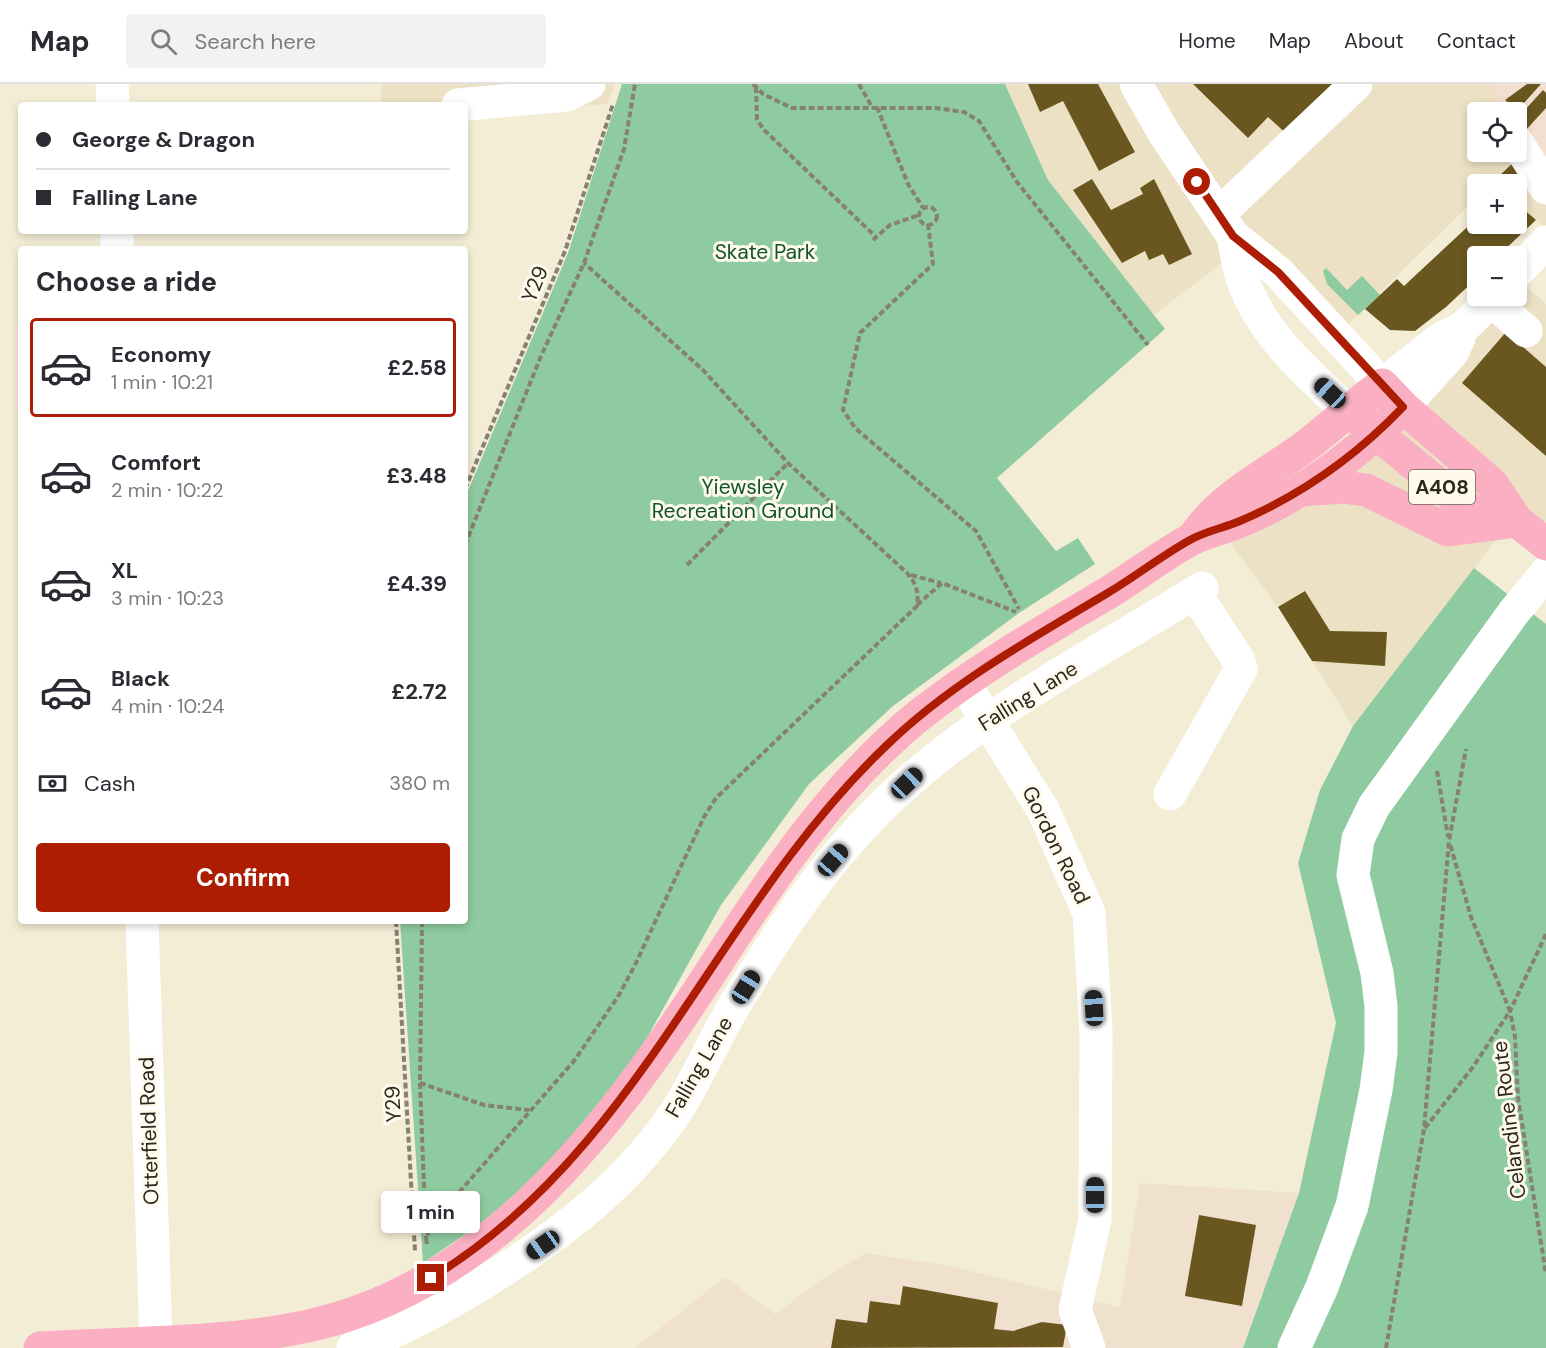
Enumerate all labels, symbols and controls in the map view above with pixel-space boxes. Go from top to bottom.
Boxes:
search box [126,14,546,68]
text: Map [30,23,90,60]
icon: search [147,25,180,58]
text: Search here [195,27,316,56]
text: Home [1178,27,1236,55]
text: Map [1269,27,1311,55]
text: About [1344,27,1404,55]
text: Contact [1437,27,1516,55]
map controls [1467,102,1527,306]
button: locate [1467,102,1527,162]
text: George & Dragon [72,125,255,154]
route start [1183,168,1210,195]
button: + [1467,174,1527,234]
text: Falling Lane [72,183,198,212]
park label: Skate Park [715,238,816,266]
button: − [1467,246,1527,306]
street label: Y29 [515,262,555,306]
text: Choose a ride [36,264,217,299]
text: Economy [111,340,211,369]
icon: car [39,341,93,395]
text: £2.58 [387,353,447,382]
text: 1 min · 10:21 [111,369,213,395]
car [1311,374,1349,412]
text: Comfort [111,448,201,477]
icon: car [39,449,93,503]
text: £3.48 [386,461,447,490]
road number: A408 [1409,470,1475,504]
park label: Yiewsley Recreation Ground [652,473,834,525]
text: 2 min · 10:22 [111,477,224,503]
text: XL [111,556,138,585]
icon: car [39,557,93,611]
text: £4.39 [387,569,447,598]
text: 3 min · 10:23 [111,585,224,611]
street label: Falling Lane [973,654,1083,738]
text: Black [111,664,170,693]
icon: car [39,665,93,719]
text: £2.72 [391,677,447,706]
text: 4 min · 10:24 [111,693,224,719]
car [888,764,926,802]
icon: cash [36,767,69,800]
text: Cash [84,769,135,798]
text: 380 m [389,770,450,796]
street label: Gordon Road [1015,781,1097,909]
car [814,841,852,879]
button: Confirm [36,843,450,912]
car [729,967,763,1007]
car [1084,990,1104,1026]
street label: Falling Lane [659,1011,739,1123]
street label: Celandine Route [1485,1039,1533,1201]
street label: Otterfield Road [132,1056,166,1206]
street label: Y29 [378,1085,408,1123]
car [1086,1177,1104,1213]
callout: 1 min [382,1191,480,1233]
text: 1 min [406,1199,455,1225]
car [523,1227,563,1263]
route end [417,1264,444,1291]

